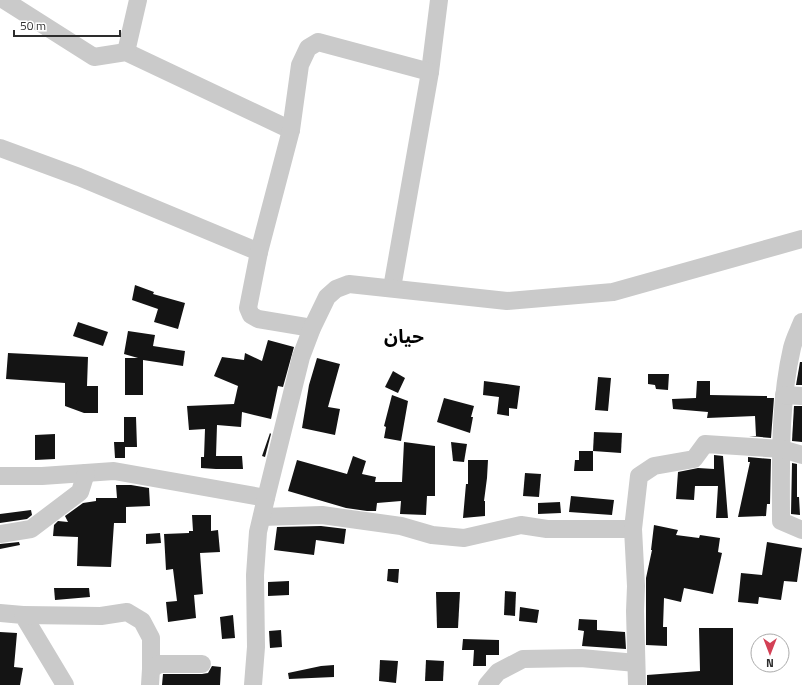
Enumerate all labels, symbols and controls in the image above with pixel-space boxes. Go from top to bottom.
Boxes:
scale bar [14,12,120,38]
text: 50 m [20,16,46,35]
district label: حيان [384,321,424,350]
north arrow [750,633,790,673]
text: N [766,655,774,671]

